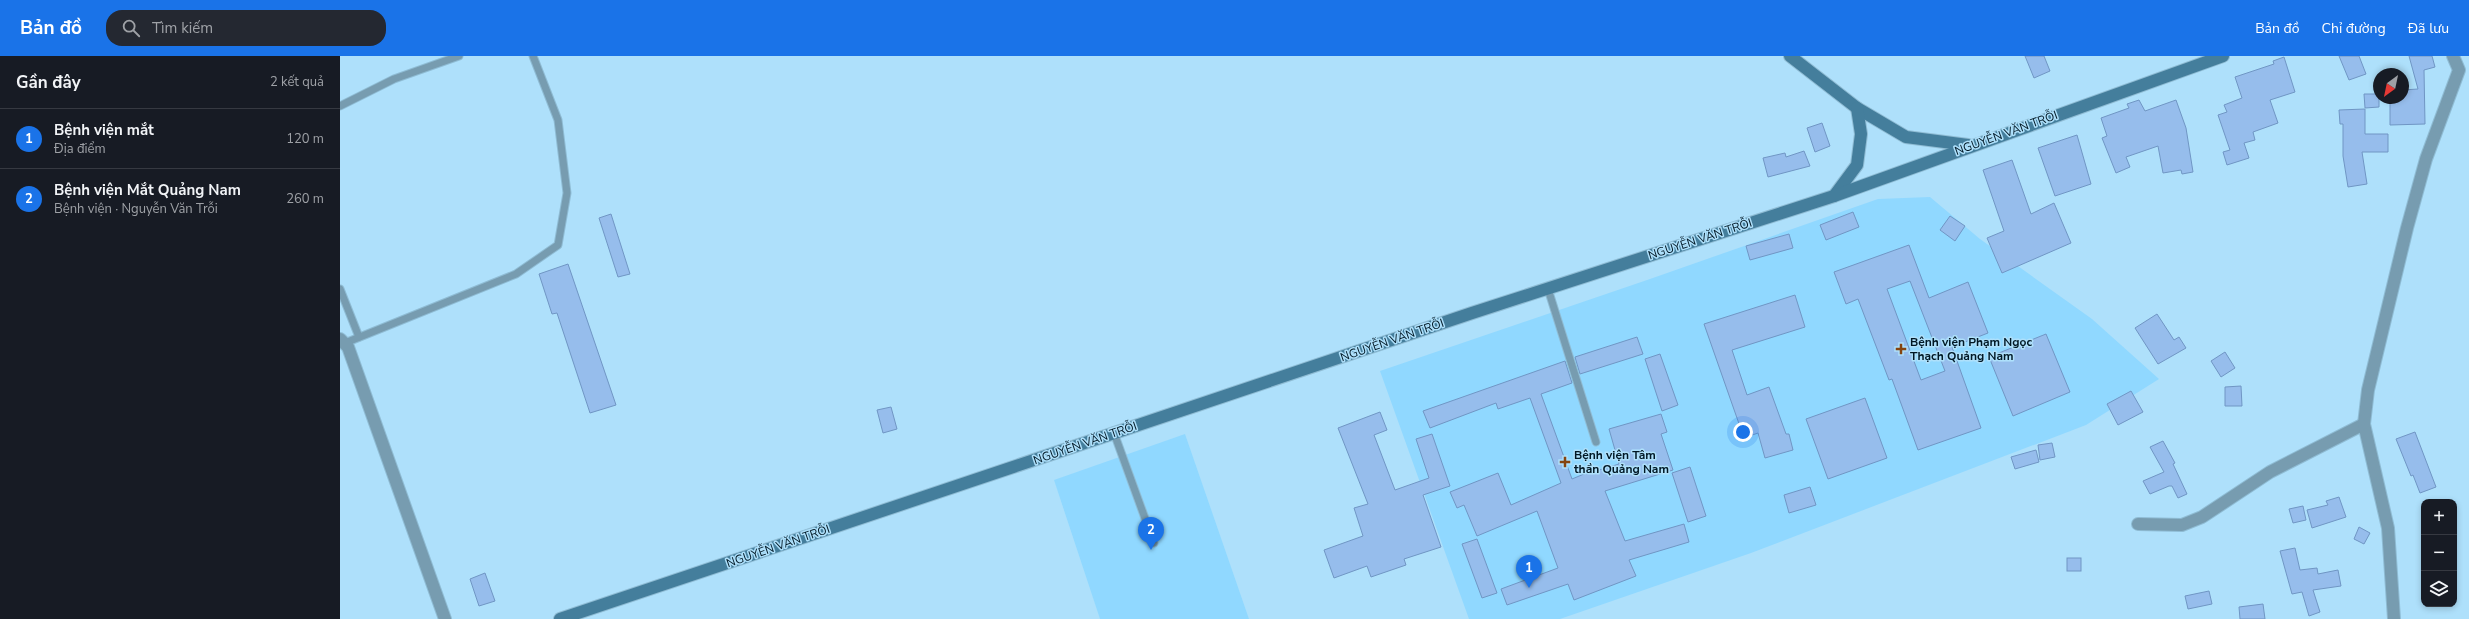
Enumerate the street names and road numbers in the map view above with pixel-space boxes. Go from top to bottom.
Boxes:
street label: NGUYỄN VĂN TRỖI [1952,106,2060,159]
street label: NGUYỄN VĂN TRỖI [1646,214,1754,263]
street label: NGUYỄN VĂN TRỖI [1338,314,1446,365]
street label: NGUYỄN VĂN TRỖI [1031,417,1139,468]
street label: NGUYỄN VĂN TRỖI [724,520,832,571]

